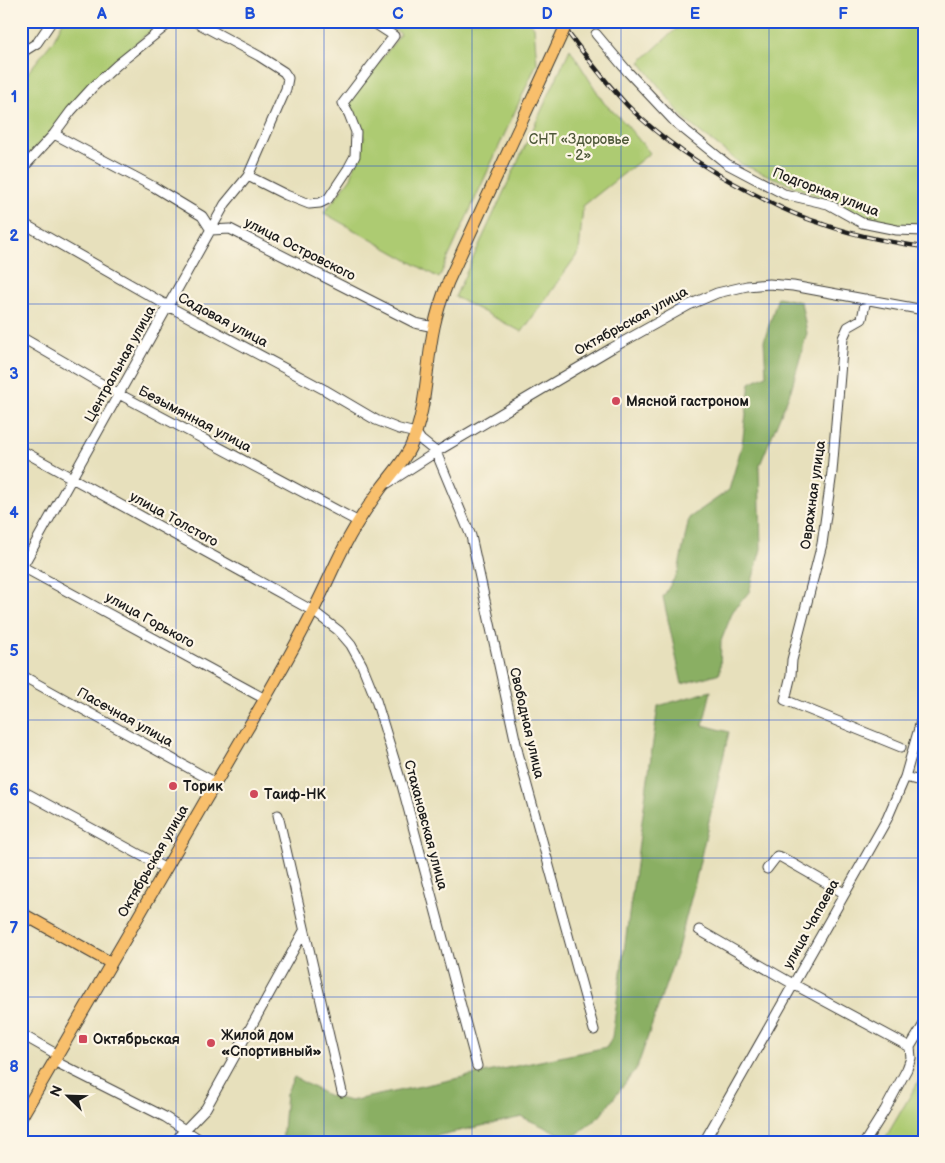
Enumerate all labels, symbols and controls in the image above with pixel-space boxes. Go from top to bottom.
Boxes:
text: A [96,5,107,24]
text: B [244,5,256,24]
text: C [392,5,404,24]
text: D [541,5,553,24]
text: E [690,5,700,24]
text: F [838,5,848,24]
text: 1 [11,88,17,107]
park label: СНТ «Здоровье - 2» [529,131,629,164]
street label: Подгорная улица [770,164,882,220]
street label: улица Островского [242,214,358,284]
text: 2 [9,227,19,246]
street label: Октябрьская улица [571,282,691,359]
street label: Садовая улица [175,289,272,351]
street label: Центральная улица [81,302,159,425]
text: 3 [9,365,19,384]
street label: Безымянная улица [136,382,255,456]
place label: Мясной гастроном [626,393,749,410]
marker: Мясной гастроном [610,395,622,407]
street label: Овражная улица [797,439,829,551]
street label: улица Толстого [127,488,221,550]
text: 4 [9,504,19,523]
street label: улица Горького [102,588,198,652]
text: 5 [9,642,19,661]
street label: Свободная улица [506,666,548,781]
street label: Пасечная улица [74,684,177,751]
street label: Стахановская улица [400,758,452,892]
place label: Торик [183,778,223,795]
marker: Торик [167,780,179,792]
text: 6 [9,781,19,800]
place label: Таиф-НК [264,786,327,803]
marker: Таиф-НК [248,788,260,800]
street label: Октябрьская улица [114,801,192,920]
street label: улица Чапаева [779,876,843,972]
text: 7 [10,919,19,938]
place label: Жилой дом «Спортивный» [221,1027,322,1060]
place label: Октябрьская [93,1031,180,1048]
marker: Октябрьская [77,1033,89,1045]
marker: Жилой дом «Спортивный» [205,1037,217,1049]
text: 8 [9,1058,19,1077]
north arrow [42,1070,92,1120]
text: N [47,1083,66,1099]

